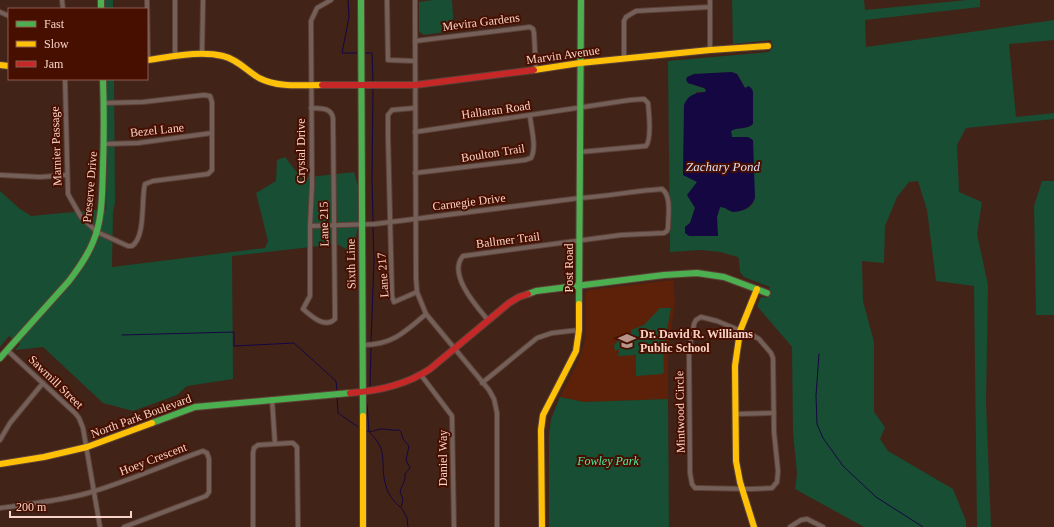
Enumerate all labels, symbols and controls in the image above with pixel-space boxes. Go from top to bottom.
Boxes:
legend [8,8,148,80]
street label: Mevira Gardens [442,10,521,34]
text: Fast [44,17,65,31]
text: Slow [44,37,69,51]
street label: Marvin Avenue [525,43,601,67]
text: Jam [44,57,64,71]
street label: Hallaran Road [461,98,531,122]
street label: Marnier Passage [48,106,64,186]
street label: Crystal Drive [294,119,308,184]
street label: Bezel Lane [129,120,185,140]
street label: Boulton Trail [460,141,527,165]
street label: Preserve Drive [80,151,100,223]
water label: Zachary Pond [686,159,761,174]
street label: Carnegie Drive [432,191,506,213]
street label: Lane 215 [317,201,331,247]
street label: Ballmer Trail [475,229,541,251]
street label: Sixth Line [344,239,358,289]
street label: Post Road [562,243,576,293]
street label: Lane 217 [374,252,392,298]
place label: Dr. David R. Williams Public School [640,327,753,355]
school or university icon: Dr. David R. Williams Public School [617,331,637,351]
street label: Sawmill Street [26,352,87,412]
street label: Mintwood Circle [672,371,688,453]
street label: North Park Boulevard [89,391,193,441]
street label: Daniel Way [436,430,450,486]
street label: Hoey Crescent [117,440,189,478]
park label: Fowley Park [576,454,639,468]
scale bar [10,493,131,519]
text: 200 m [16,500,47,514]

